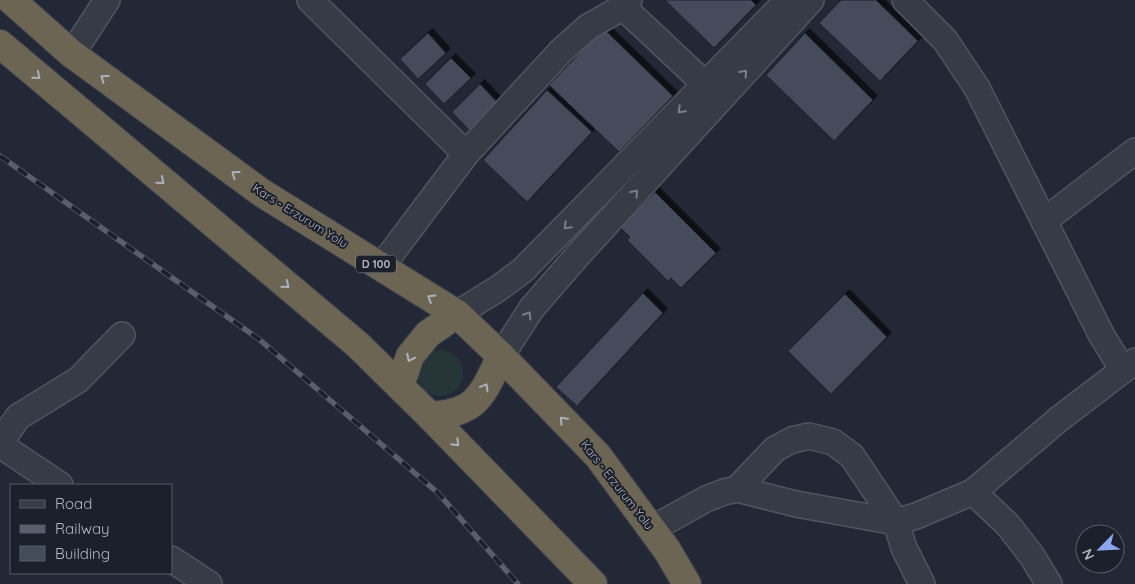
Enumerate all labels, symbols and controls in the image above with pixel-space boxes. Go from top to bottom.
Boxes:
one-way arrow [739,69,748,78]
one-way arrow [31,70,40,79]
one-way arrow [101,75,110,83]
one-way arrow [678,104,687,113]
one-way arrow [231,171,241,180]
one-way arrow [156,175,165,184]
street label: Kars - Erzurum Yolu [250,180,351,251]
one-way arrow [629,189,638,198]
one-way arrow [564,220,573,229]
road number: D 100 [356,255,396,272]
one-way arrow [280,280,289,289]
one-way arrow [428,295,437,304]
one-way arrow [521,311,531,320]
one-way arrow [406,353,417,362]
one-way arrow [479,384,489,393]
one-way arrow [560,416,569,425]
one-way arrow [450,437,459,446]
street label: Kars - Erzurum Yolu [578,437,657,532]
legend [10,484,172,574]
text: Road [55,494,92,513]
text: Railway [55,519,110,538]
north arrow [1075,524,1125,574]
text: Building [55,544,110,563]
text: N [1078,546,1098,563]

